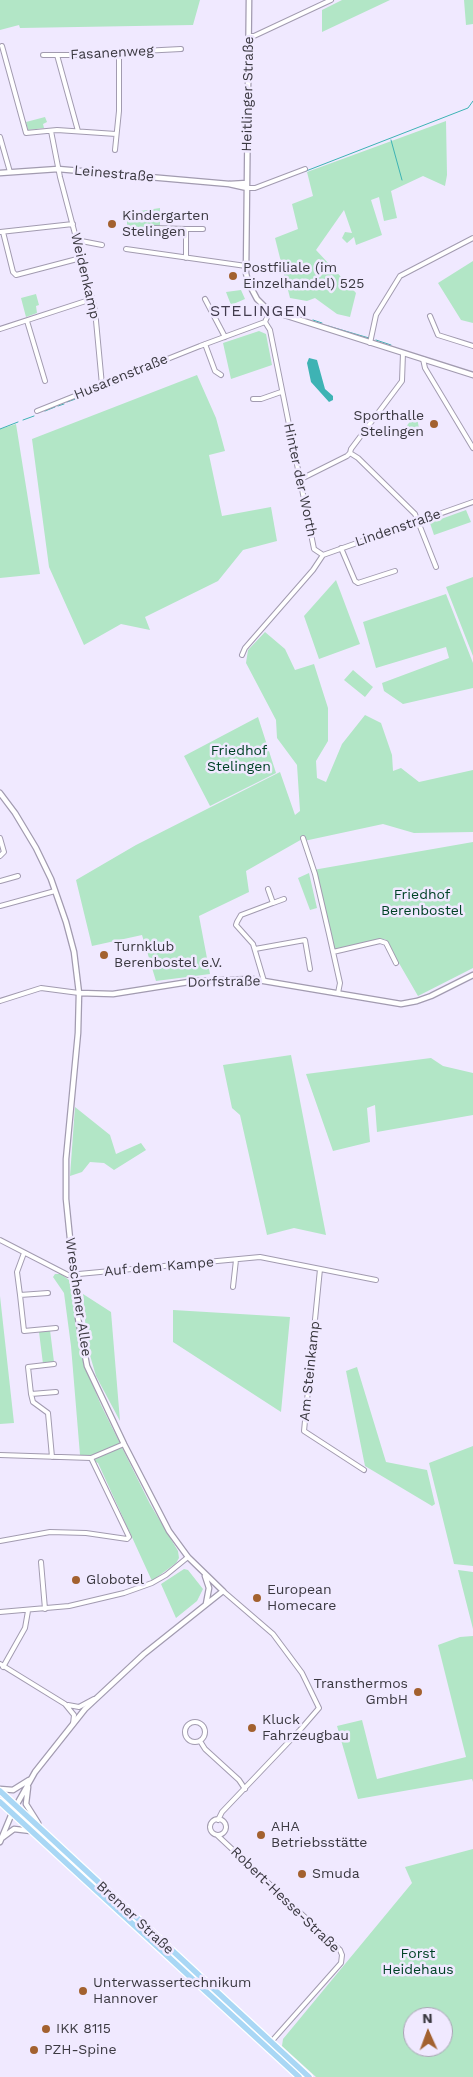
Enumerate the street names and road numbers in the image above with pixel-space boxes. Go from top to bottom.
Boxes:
street label: Heitlinger Straße [239,36,257,152]
street label: Fasanenweg [70,42,154,64]
street label: Leinestraße [73,162,155,186]
street label: Weidenkamp [67,231,103,321]
street label: Husarenstraße [72,351,170,403]
street label: Hinter der Worth [280,422,320,538]
street label: Lindenstraße [353,505,443,551]
street label: Dorfstraße [187,973,261,991]
street label: Wreschener Allee [61,1237,95,1357]
street label: Auf dem Kampe [103,1254,215,1280]
street label: Am Steinkamp [296,1320,324,1422]
street label: Robert-Hesse-Straße [227,1843,343,1957]
street label: Bremer Straße [93,1878,177,1958]

